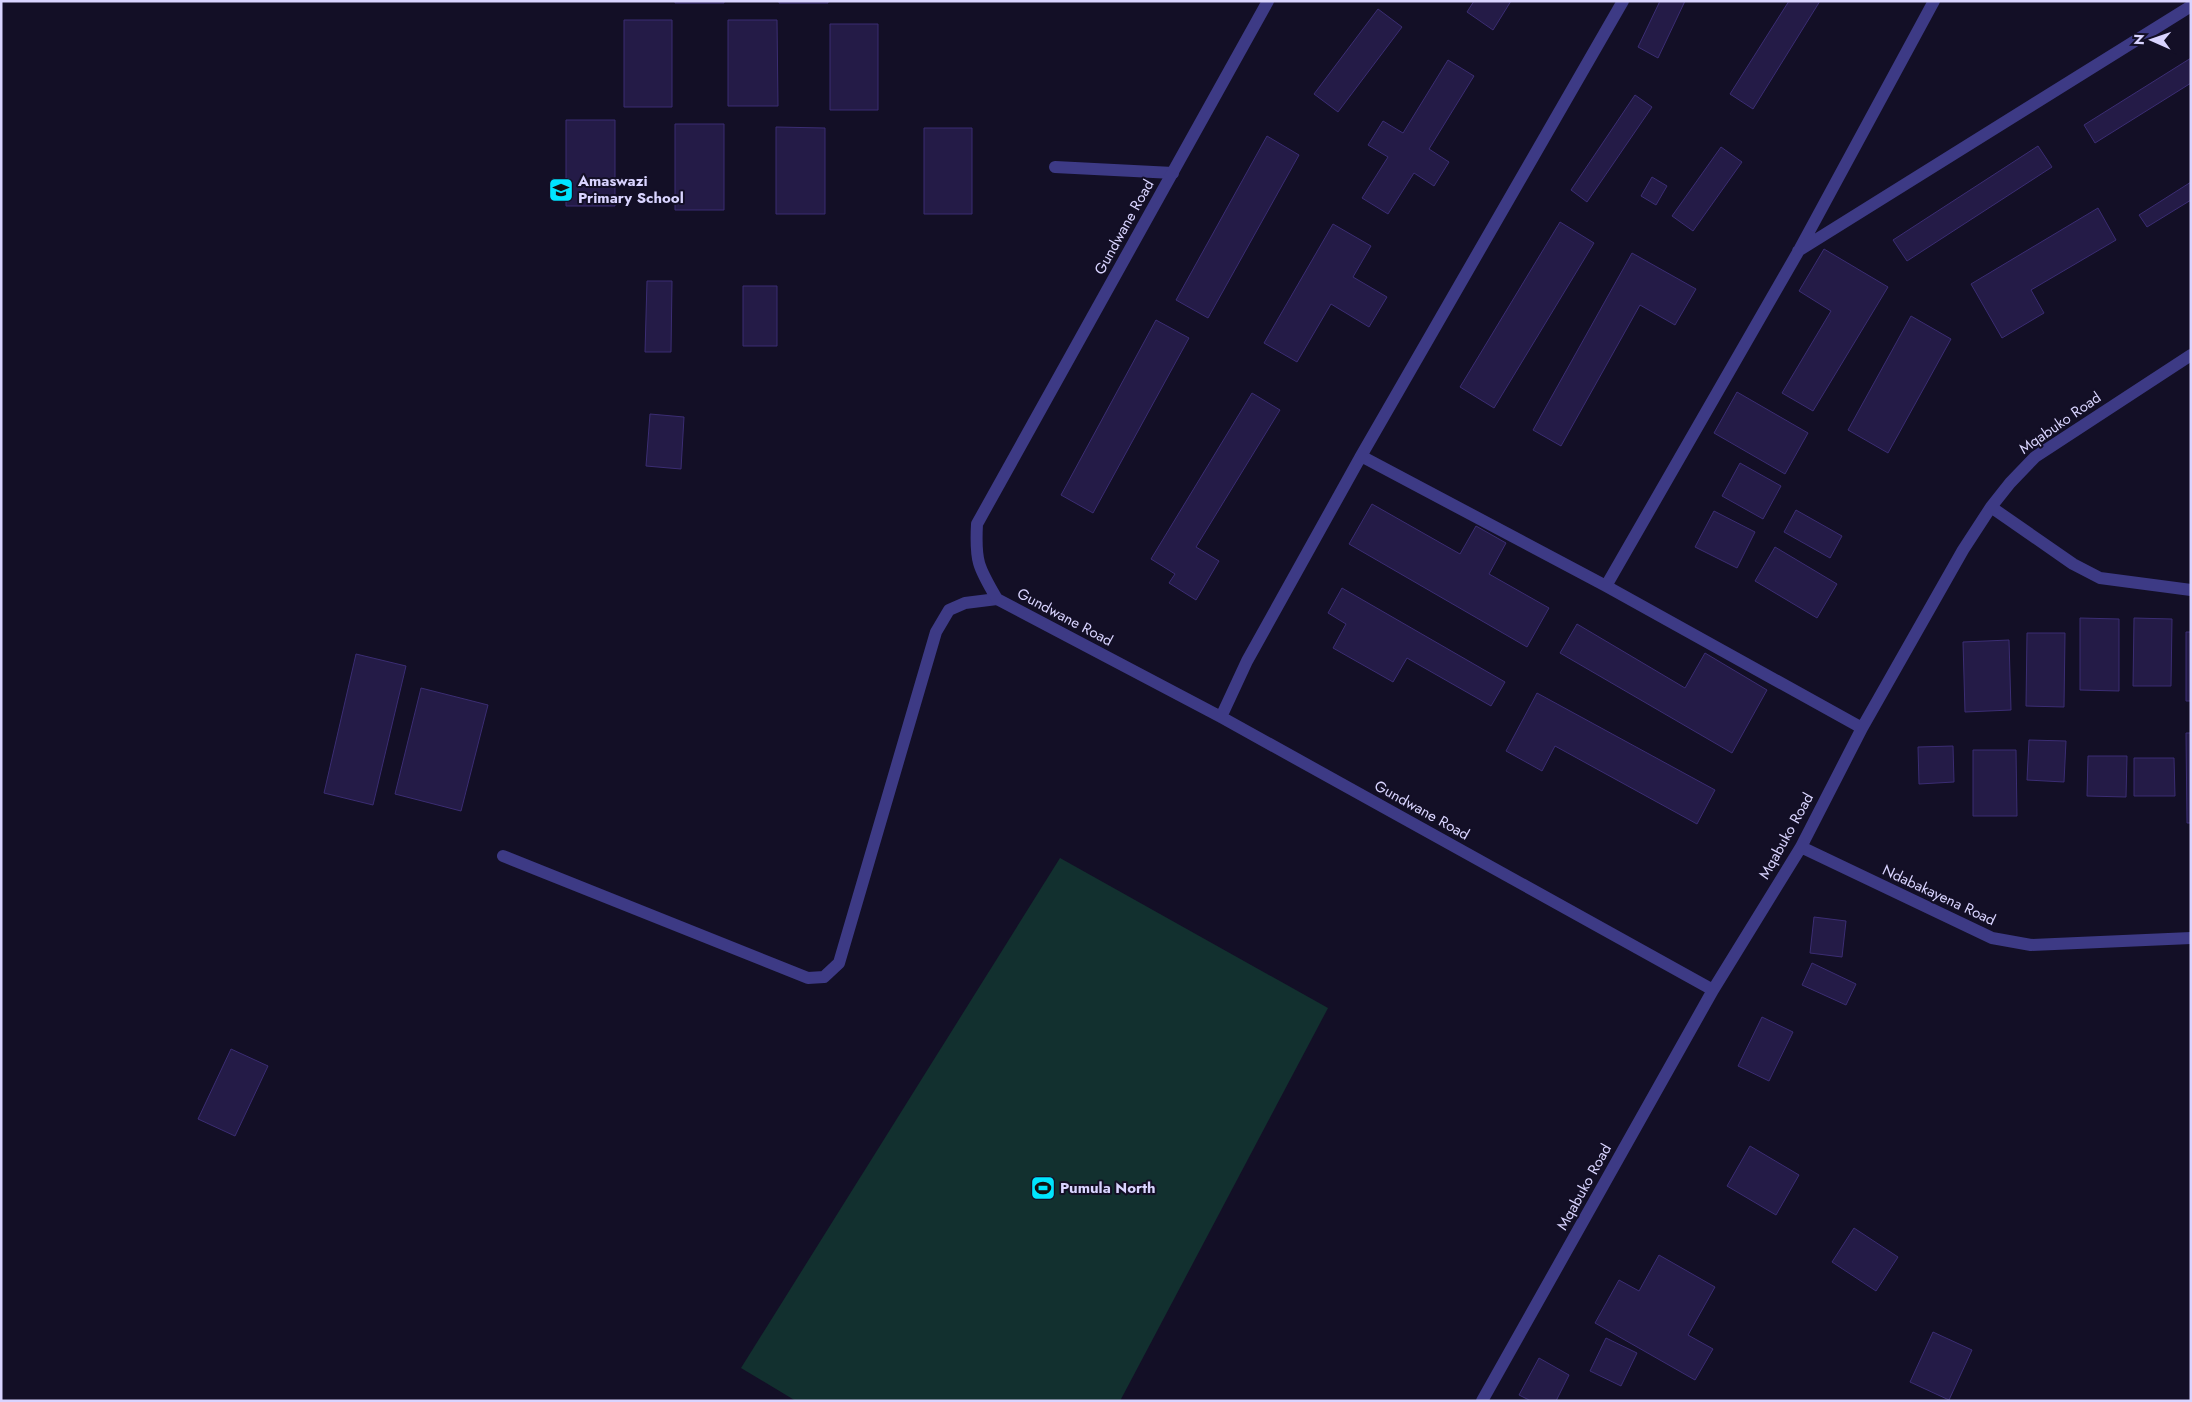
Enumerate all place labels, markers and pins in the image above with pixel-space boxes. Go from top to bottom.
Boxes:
place label: Amaswazi Primary School [577,170,684,209]
school or university icon: Amaswazi Primary School [548,177,574,203]
sports icon: Pumula North [1030,1175,1056,1201]
place label: Pumula North [1060,1177,1155,1199]

